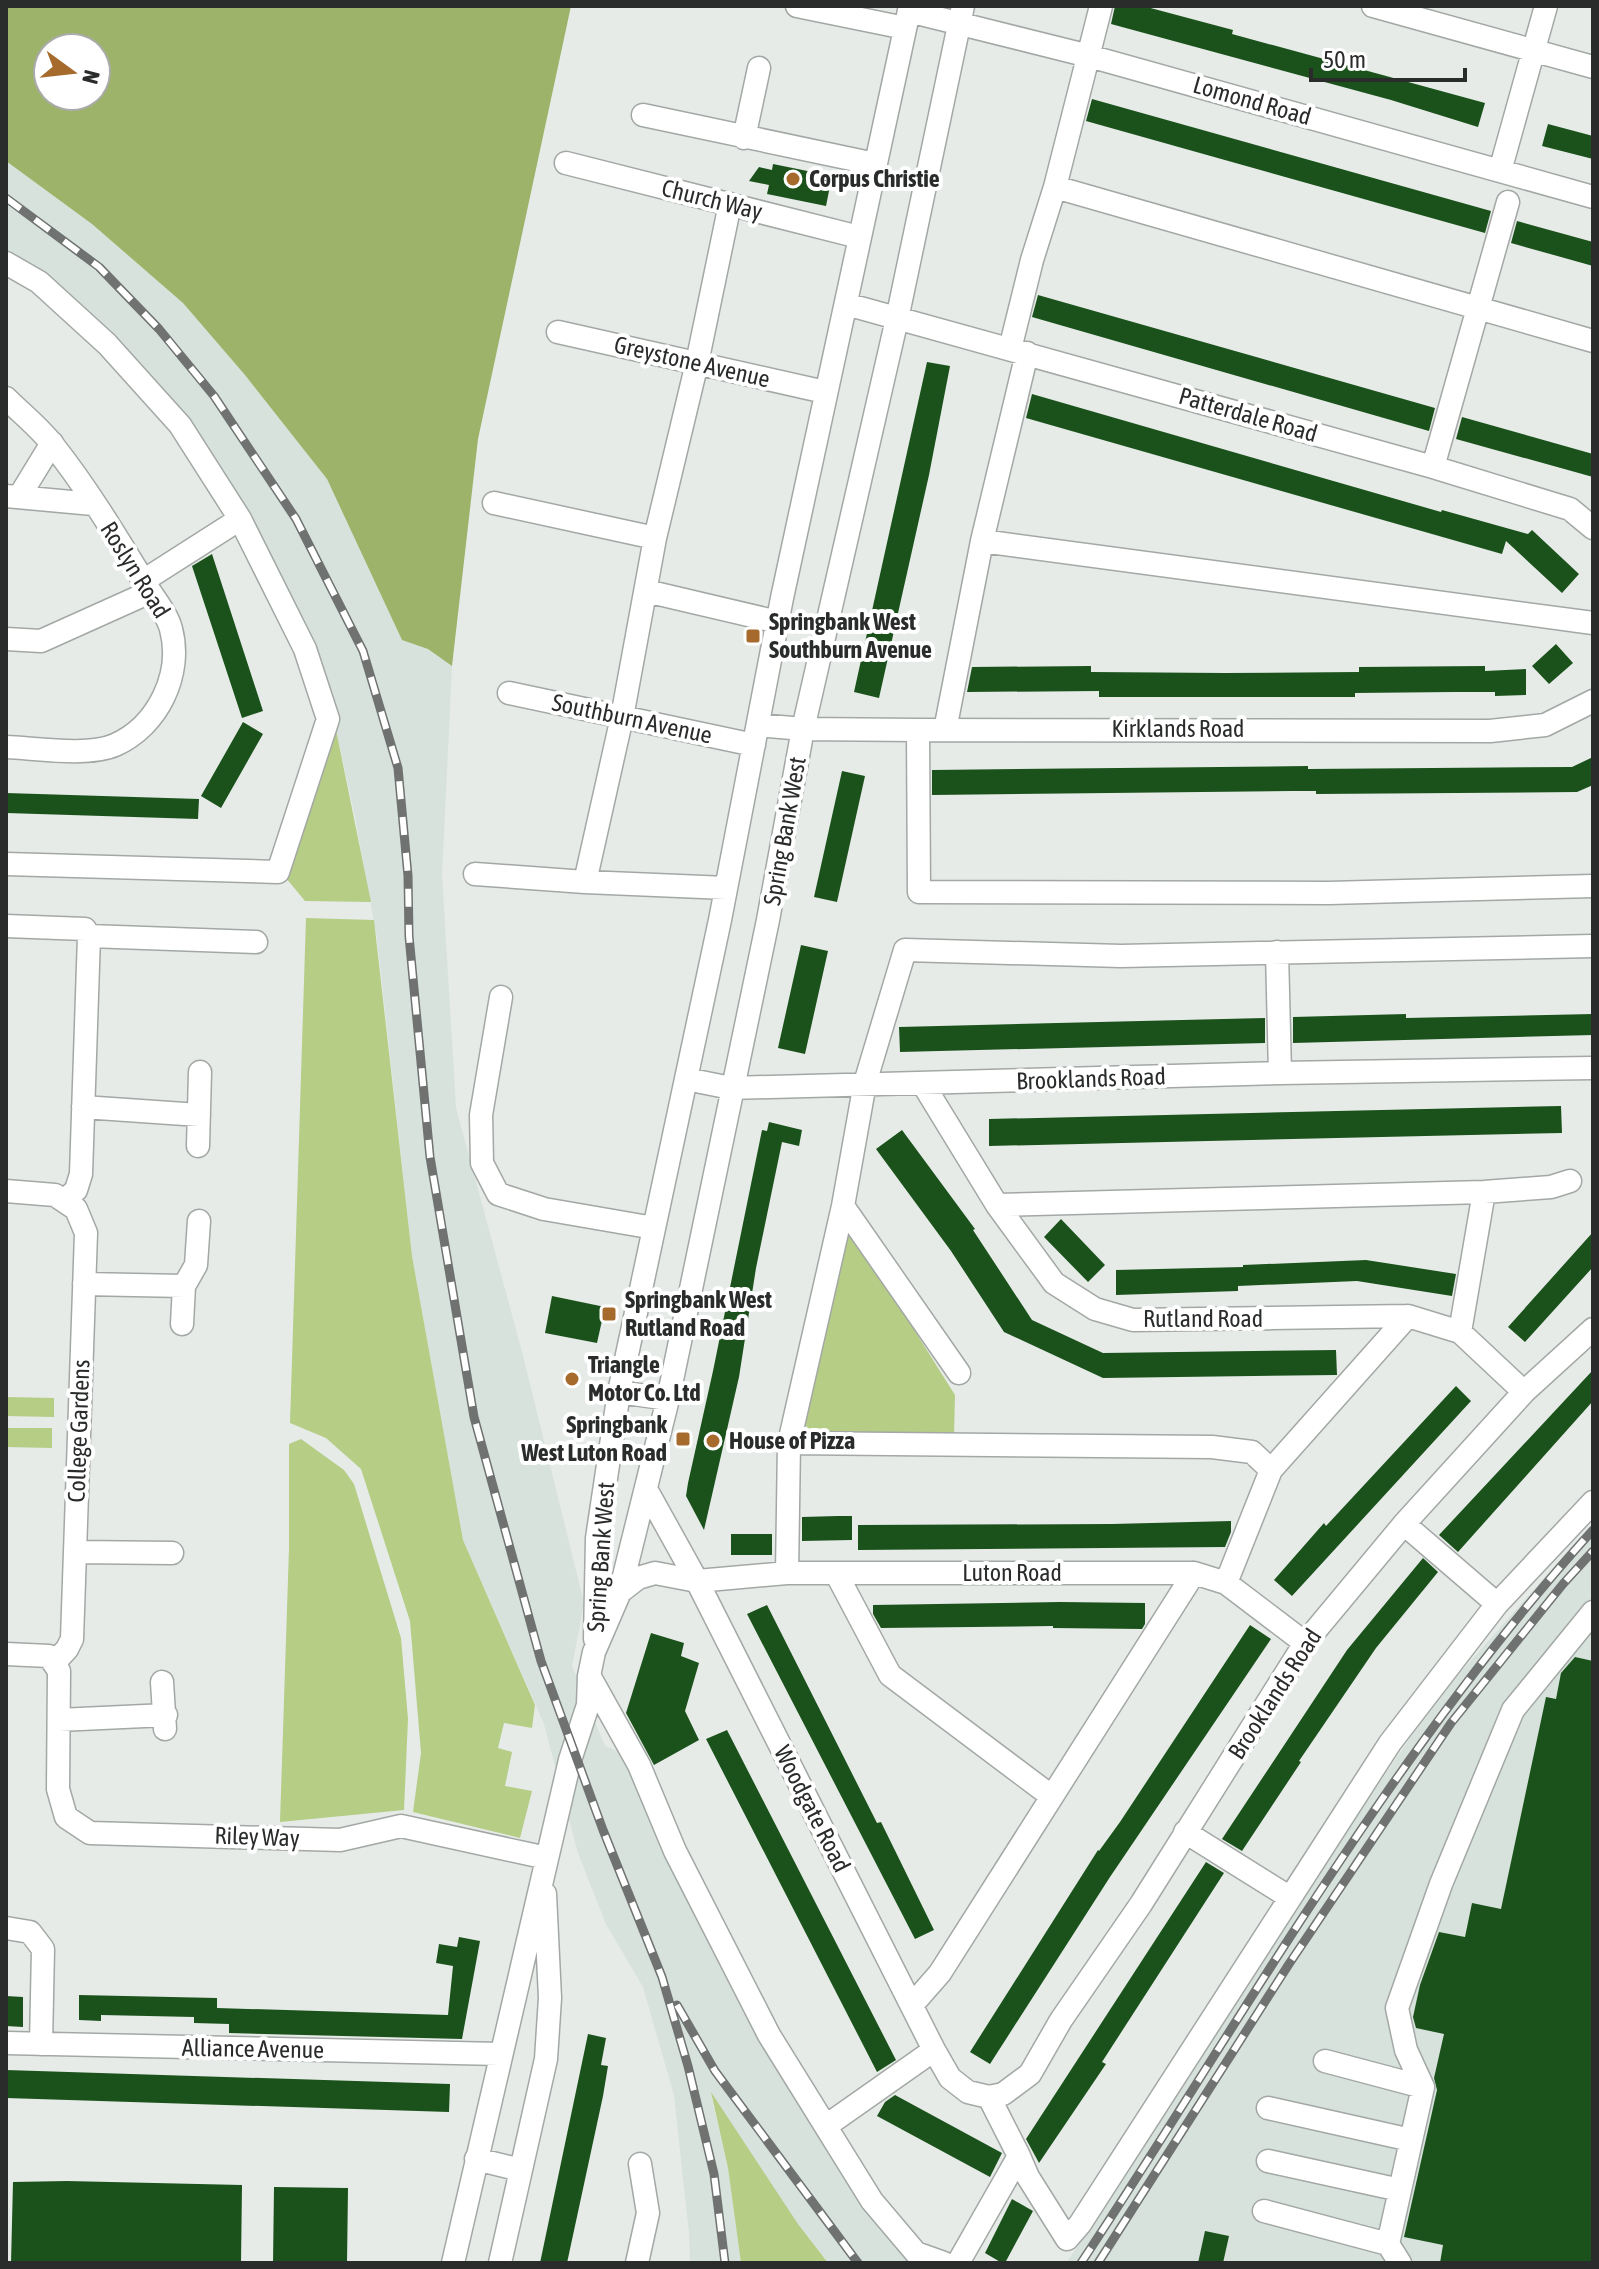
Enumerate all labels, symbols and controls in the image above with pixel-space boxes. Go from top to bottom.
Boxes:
north arrow [32,32,112,112]
scale bar [1311,32,1465,82]
text: 50 m [1323,46,1366,73]
text: N [77,68,106,87]
street label: Lomond Road [1190,71,1314,130]
place label: Corpus Christie [809,165,940,192]
marker: Corpus Christie [784,170,802,188]
street label: Church Way [659,174,765,225]
street label: Greystone Avenue [612,330,773,393]
street label: Patterdale Road [1176,382,1320,447]
street label: Roslyn Road [95,517,176,623]
place label: Springbank West Southburn Avenue [769,608,932,663]
marker: Springbank West Southburn Avenue [744,627,762,645]
street label: Southburn Avenue [550,688,715,749]
street label: Kirklands Road [1111,715,1245,742]
street label: Spring Bank West [758,754,811,907]
street label: Brooklands Road [1016,1062,1166,1095]
place label: Springbank West Rutland Road [625,1286,772,1341]
marker: Springbank West Rutland Road [600,1305,618,1323]
street label: Rutland Road [1143,1305,1263,1332]
place label: Triangle Motor Co. Ltd [588,1351,701,1406]
street label: College Gardens [63,1359,94,1503]
marker: Triangle Motor Co. Ltd [563,1370,581,1388]
place label: Springbank West Luton Road [520,1411,667,1466]
place label: House of Pizza [729,1427,855,1454]
marker: Springbank West Luton Road [674,1430,692,1448]
marker: House of Pizza [704,1432,722,1450]
street label: Spring Bank West [582,1481,619,1633]
street label: Luton Road [962,1559,1062,1586]
street label: Brooklands Road [1222,1624,1327,1764]
street label: Woodgate Road [769,1741,856,1877]
street label: Riley Way [214,1822,300,1851]
street label: Alliance Avenue [182,2034,324,2063]

